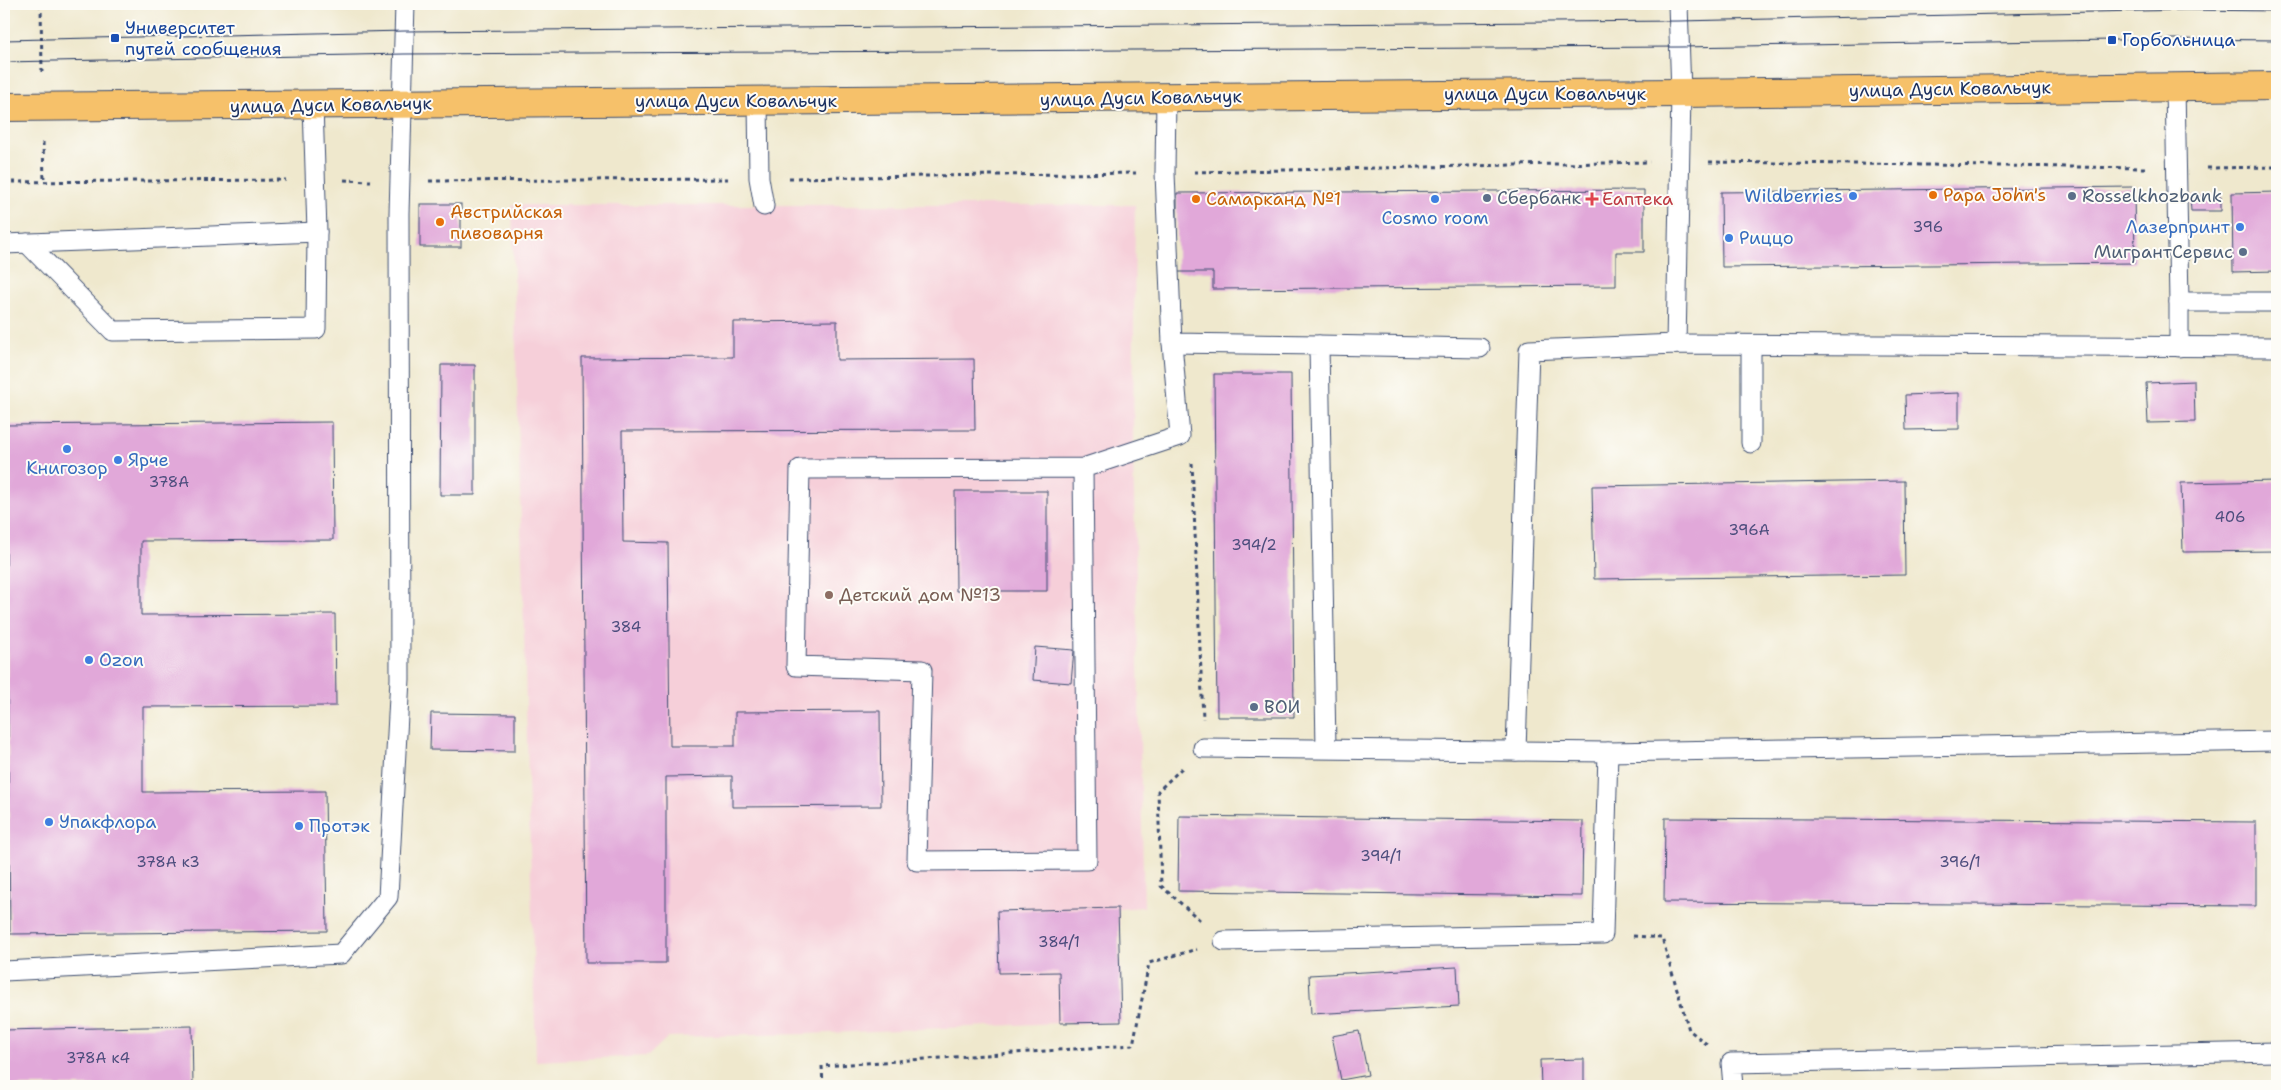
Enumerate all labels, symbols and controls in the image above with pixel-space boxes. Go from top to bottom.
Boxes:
place label: Университет путей сообщения [125,16,282,61]
place label: Горбольница [2122,28,2236,52]
marker: Университет путей сообщения [109,32,121,44]
marker: Горбольница [2106,34,2118,46]
street label: улица Дуси Ковальчук [1849,75,2052,103]
street label: улица Дуси Ковальчук [1444,82,1646,106]
street label: улица Дуси Ковальчук [1040,84,1243,112]
street label: улица Дуси Ковальчук [635,89,837,113]
street label: улица Дуси Ковальчук [230,91,433,119]
place label: Papa John's [1943,183,2046,207]
place label: Wildberries [1744,184,1843,208]
place label: Rosselkhozbank [2082,184,2222,208]
place label: Сбербанк [1497,186,1581,210]
place label: Самарканд №1 [1206,187,1341,211]
place label: Еаптека [1602,187,1673,211]
marker: Papa John's [1927,189,1939,201]
marker: Wildberries [1847,190,1859,202]
marker: Rosselkhozbank [2066,190,2078,202]
marker: Сбербанк [1481,192,1493,204]
marker: Самарканд №1 [1190,193,1202,205]
marker: Cosmo room [1429,193,1441,205]
marker: Еаптека [1586,193,1598,205]
place label: Австрийская пивоварня [450,200,563,245]
place label: Cosmo room [1381,206,1489,230]
place label: Лазерпринт [2126,215,2231,239]
marker: Австрийская пивоварня [434,216,446,228]
house number: 396 [1913,217,1943,237]
marker: Лазерпринт [2234,221,2246,233]
place label: Риццо [1739,226,1794,250]
marker: Риццо [1723,232,1735,244]
place label: МигрантСервис [2094,240,2233,264]
marker: МигрантСервис [2237,246,2249,258]
marker: Книгозор [61,443,73,455]
place label: Ярче [128,448,169,472]
marker: Ярче [112,454,124,466]
place label: Книгозор [26,456,108,480]
house number: 378А [149,472,189,492]
house number: 406 [2214,507,2246,527]
house number: 396А [1728,520,1770,540]
house number: 394/2 [1231,535,1277,555]
place label: Детский дом №13 [839,583,1001,607]
marker: Детский дом №13 [823,589,835,601]
house number: 384 [611,617,641,637]
place label: Ozon [99,648,144,672]
marker: Ozon [83,654,95,666]
place label: ВОИ [1264,695,1300,719]
marker: ВОИ [1248,701,1260,713]
place label: Упакфлора [59,810,157,834]
place label: Протэк [309,814,370,838]
marker: Упакфлора [43,816,55,828]
marker: Протэк [293,820,305,832]
house number: 394/1 [1360,846,1402,866]
house number: 378А к3 [136,852,200,872]
house number: 396/1 [1939,852,1981,872]
house number: 384/1 [1038,932,1080,952]
house number: 378А к4 [66,1048,130,1068]

